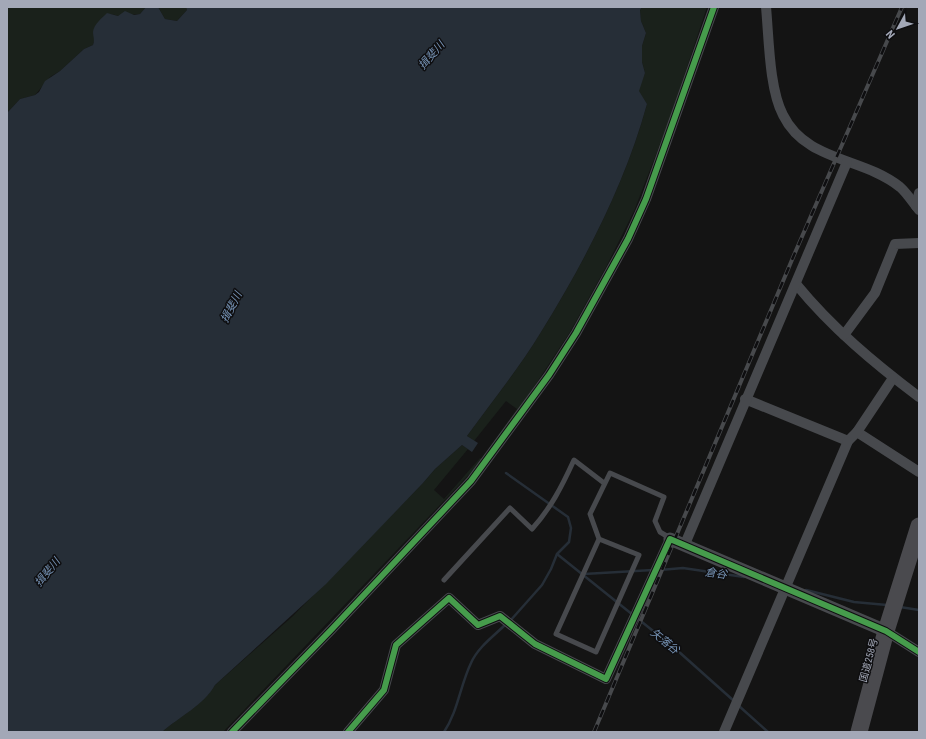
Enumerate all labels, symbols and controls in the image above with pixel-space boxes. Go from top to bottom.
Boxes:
north arrow [878,8,918,48]
text: N [883,27,898,41]
water label: 揖斐川 [416,38,448,72]
water label: 揖斐川 [218,289,245,325]
water label: 揖斐川 [32,555,63,589]
water label: 倉谷 [704,566,729,582]
water label: 矢落谷 [648,626,682,657]
street label: 国道258号 [857,637,880,683]

